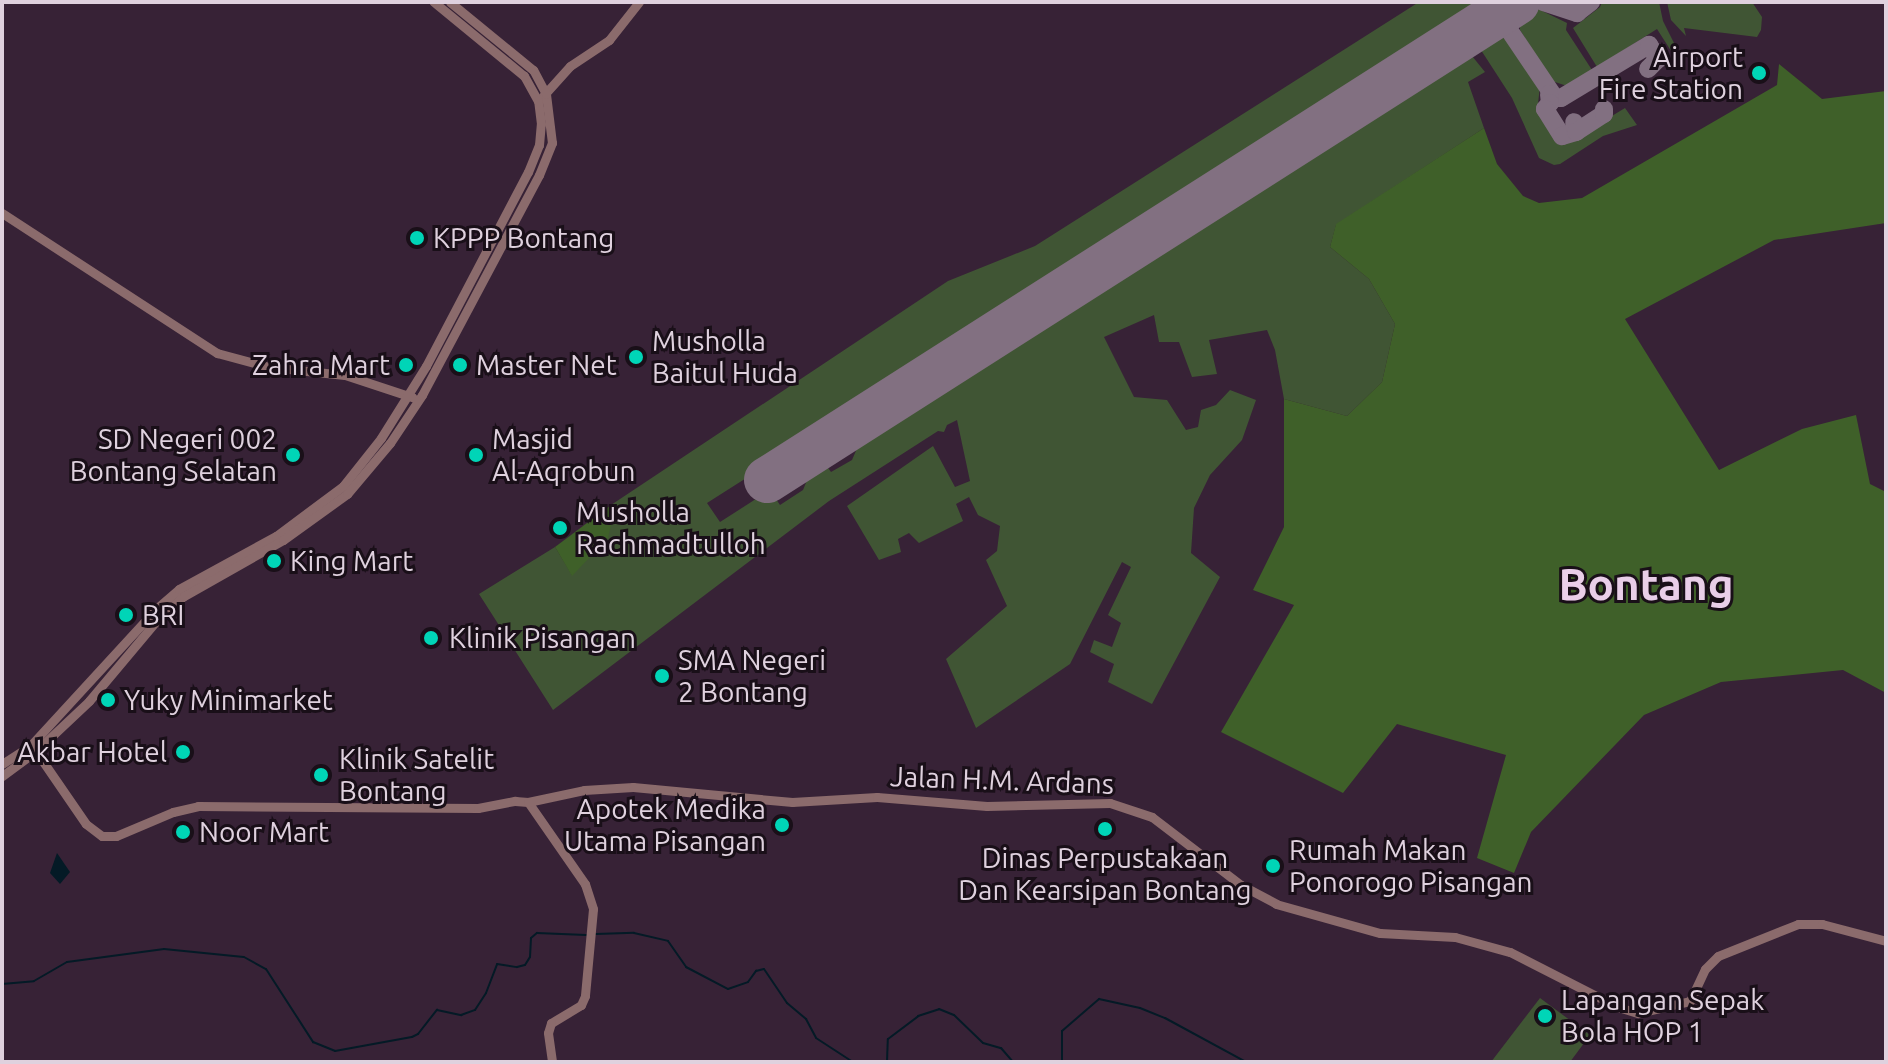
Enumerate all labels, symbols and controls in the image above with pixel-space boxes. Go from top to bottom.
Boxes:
place label: Airport Fire Station [1599,40,1743,106]
marker: Airport Fire Station [1750,64,1768,82]
place label: KPPP Bontang [433,221,614,255]
marker: KPPP Bontang [408,229,426,247]
place label: Musholla Baitul Huda [652,324,798,390]
place label: Zahra Mart [252,348,390,382]
place label: Master Net [476,348,617,382]
marker: Musholla Baitul Huda [627,348,645,366]
marker: Zahra Mart [397,356,415,374]
marker: Master Net [451,356,469,374]
place label: SD Negeri 002 Bontang Selatan [70,422,277,488]
place label: Masjid Al-Aqrobun [492,422,635,488]
marker: SD Negeri 002 Bontang Selatan [284,446,302,464]
marker: Masjid Al-Aqrobun [467,446,485,464]
place label: Musholla Rachmadtulloh [576,495,766,561]
marker: Musholla Rachmadtulloh [551,519,569,537]
place label: King Mart [290,544,413,578]
marker: King Mart [265,552,283,570]
district label: Bontang [1558,558,1734,610]
place label: BRI [142,598,184,632]
marker: BRI [117,606,135,624]
place label: Klinik Pisangan [449,621,636,655]
marker: Klinik Pisangan [420,627,442,649]
place label: SMA Negeri 2 Bontang [678,643,826,709]
marker: SMA Negeri 2 Bontang [653,667,671,685]
place label: Yuky Minimarket [124,683,333,717]
marker: Yuky Minimarket [99,691,117,709]
place label: Akbar Hotel [17,735,167,769]
place label: Klinik Satelit Bontang [339,742,494,808]
marker: Akbar Hotel [174,743,192,761]
street label: Jalan H.M. Ardans [889,759,1115,801]
marker: Klinik Satelit Bontang [310,764,332,786]
place label: Apotek Medika Utama Pisangan [564,792,766,858]
place label: Noor Mart [199,815,329,849]
marker: Apotek Medika Utama Pisangan [773,816,791,834]
marker: Dinas Perpustakaan Dan Kearsipan Bontang [1096,820,1114,838]
marker: Noor Mart [174,823,192,841]
place label: Rumah Makan Ponorogo Pisangan [1289,833,1533,899]
place label: Dinas Perpustakaan Dan Kearsipan Bontang [958,841,1252,907]
marker: Rumah Makan Ponorogo Pisangan [1264,857,1282,875]
place label: Lapangan Sepak Bola HOP 1 [1561,983,1764,1049]
marker: Lapangan Sepak Bola HOP 1 [1536,1007,1554,1025]

